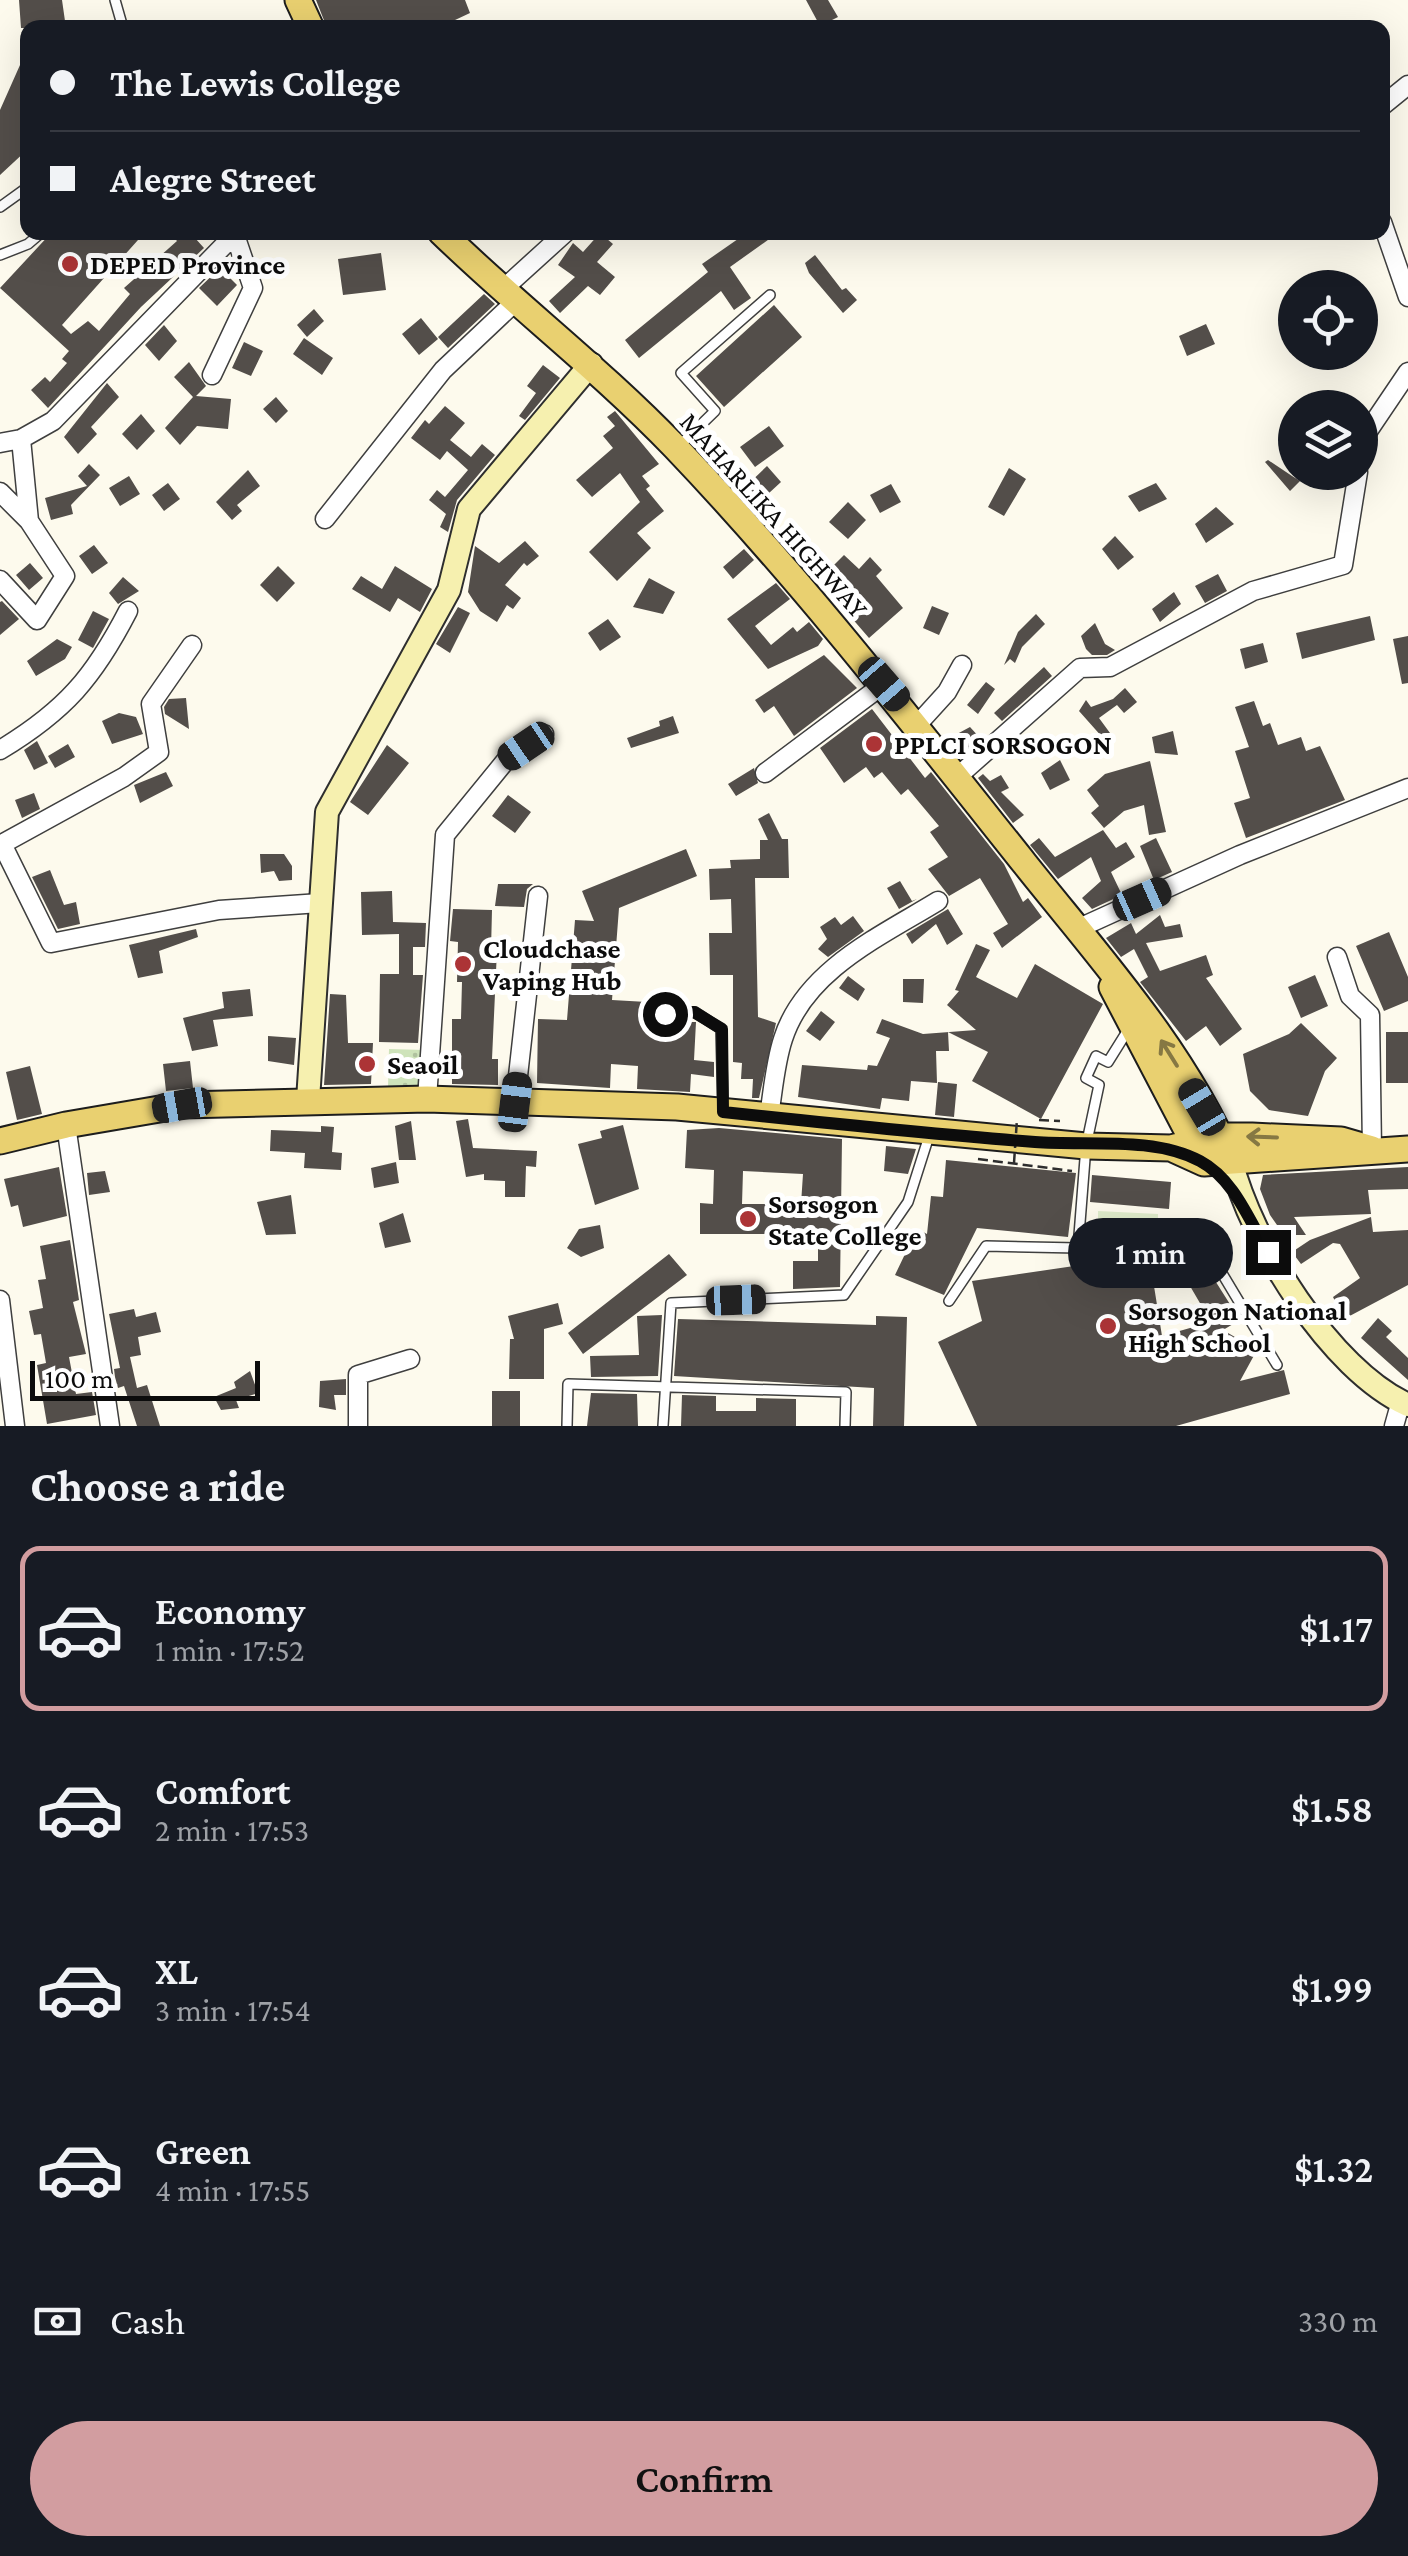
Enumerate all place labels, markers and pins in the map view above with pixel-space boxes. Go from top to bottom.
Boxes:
place label: DEPED Province [90,249,285,280]
marker: DEPED Province [59,253,81,275]
place label: PPLCI SORSOGON [894,729,1112,760]
marker: PPLCI SORSOGON [863,733,885,755]
place label: Cloudchase Vaping Hub [482,933,621,996]
marker: Cloudchase Vaping Hub [452,953,474,975]
place label: Seaoil [387,1049,459,1080]
marker: Seaoil [356,1053,378,1075]
place label: Sorsogon State College [768,1188,922,1251]
marker: Sorsogon State College [737,1208,759,1230]
place label: Sorsogon National High School [1128,1295,1347,1358]
marker: Sorsogon National High School [1097,1315,1119,1337]

